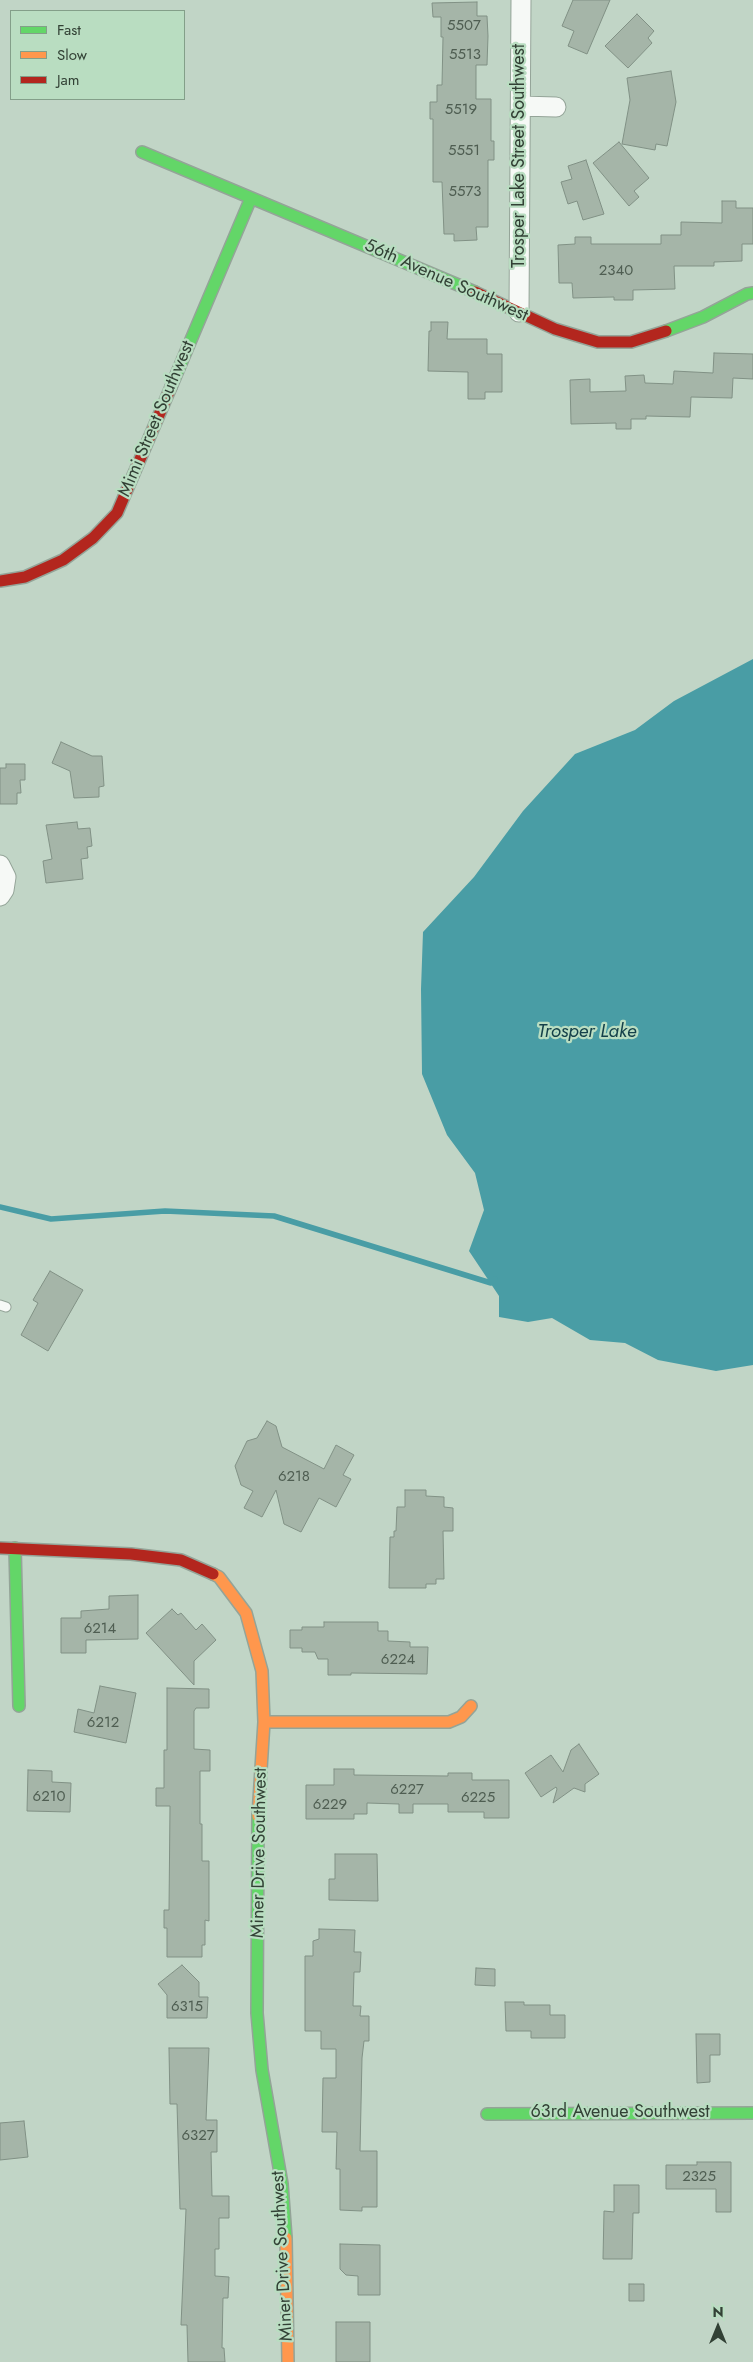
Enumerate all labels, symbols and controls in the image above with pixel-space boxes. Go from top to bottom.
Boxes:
legend [10,10,185,100]
house number: 5507 [447,17,481,35]
text: Fast [57,19,81,41]
text: Slow [57,44,87,66]
street label: Trosper Lake Street Southwest [509,44,531,268]
house number: 5513 [449,46,481,64]
text: Jam [57,69,80,91]
house number: 5519 [445,101,477,119]
house number: 5551 [448,142,480,160]
house number: 5573 [449,183,481,201]
street label: 56th Avenue Southwest [361,235,531,327]
house number: 2340 [599,262,633,280]
street label: Mimi Street Southwest [114,338,200,500]
water label: Trosper Lake [538,1021,636,1043]
house number: 6218 [278,1468,310,1486]
house number: 6214 [84,1620,116,1638]
house number: 6224 [381,1651,415,1669]
house number: 6212 [87,1714,119,1732]
street label: Miner Drive Southwest [248,1768,272,1938]
house number: 6227 [390,1781,424,1799]
house number: 6210 [33,1788,65,1806]
house number: 6225 [461,1789,495,1807]
house number: 6229 [313,1796,347,1814]
house number: 6315 [171,1998,203,2016]
street label: 63rd Avenue Southwest [530,2102,710,2124]
house number: 6327 [181,2127,215,2145]
house number: 2325 [682,2168,716,2186]
street label: Miner Drive Southwest [268,2170,298,2342]
north arrow [693,2302,743,2352]
text: N [712,2302,724,2322]

